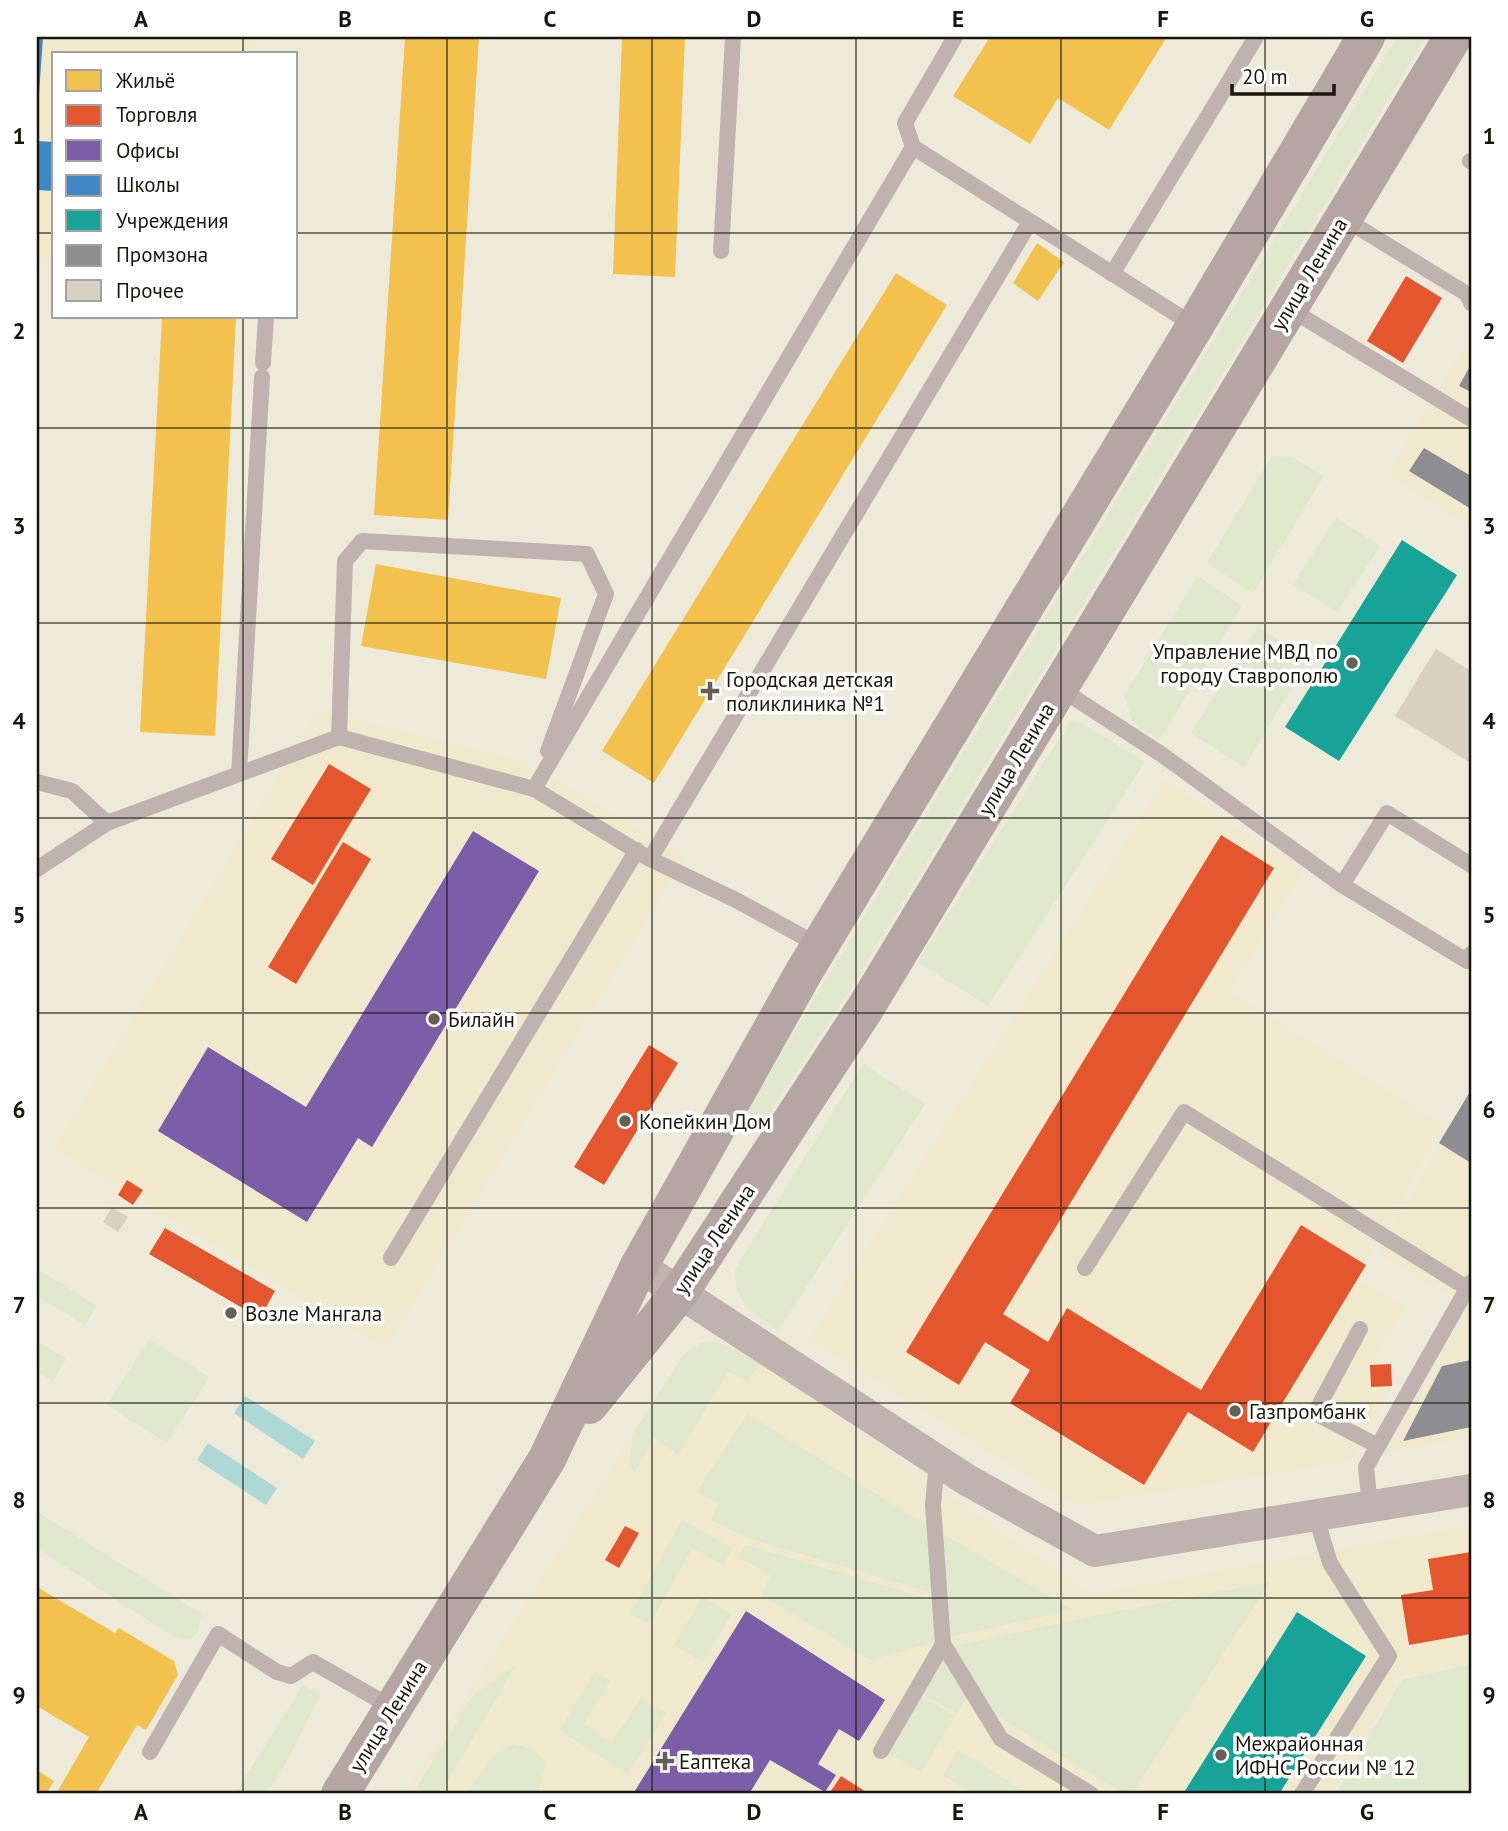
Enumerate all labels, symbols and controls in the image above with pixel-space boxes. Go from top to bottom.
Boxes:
text: A [134,4,148,33]
text: B [338,4,352,33]
text: C [544,4,557,33]
text: D [747,4,761,33]
text: E [952,4,964,33]
text: F [1157,4,1169,33]
text: G [1360,4,1374,33]
legend [52,52,298,318]
scale bar [1232,52,1333,96]
text: 20 m [1242,63,1288,90]
text: Жильё [115,67,175,94]
text: Торговля [116,101,197,128]
text: 1 [12,121,26,150]
text: 1 [1482,121,1496,150]
text: Офисы [116,137,179,164]
text: Школы [116,171,180,198]
text: Учреждения [116,207,229,234]
street label: улица Ленина [1265,213,1353,335]
text: Промзона [116,241,208,268]
text: Прочее [116,277,184,304]
text: 2 [12,316,26,345]
text: 2 [1482,316,1496,345]
text: 3 [12,511,26,540]
text: 3 [1482,511,1496,540]
place label: Управление МВД по городу Ставрополю [1153,638,1338,689]
marker: Управление МВД по городу Ставрополю [1344,655,1360,671]
place label: Городская детская поликлиника №1 [726,666,894,717]
marker: Городская детская поликлиника №1 [700,681,720,701]
street label: улица Ленина [972,698,1060,820]
text: 4 [12,706,26,735]
text: 4 [1482,706,1496,735]
text: 5 [12,900,26,929]
text: 5 [1482,900,1496,929]
place label: Билайн [448,1006,515,1033]
marker: Билайн [426,1011,442,1027]
text: 6 [12,1095,26,1124]
text: 6 [1482,1095,1496,1124]
place label: Копейкин Дом [639,1108,771,1135]
marker: Копейкин Дом [617,1113,633,1129]
street label: улица Ленина [667,1179,761,1299]
text: 7 [12,1290,26,1319]
text: 7 [1482,1290,1496,1319]
place label: Возле Мангала [245,1300,382,1327]
marker: Возле Мангала [223,1305,239,1321]
place label: Газпромбанк [1249,1398,1366,1425]
marker: Газпромбанк [1227,1403,1243,1419]
text: 8 [12,1485,26,1514]
text: 8 [1482,1485,1496,1514]
street label: улица Ленина [343,1655,433,1777]
text: 9 [12,1680,26,1709]
text: 9 [1482,1680,1496,1709]
place label: Межрайонная ИФНС России № 12 [1235,1730,1416,1781]
marker: Межрайонная ИФНС России № 12 [1213,1747,1229,1763]
place label: Еаптека [679,1748,751,1775]
marker: Еаптека [657,1753,673,1769]
text: A [134,1797,148,1826]
text: B [338,1797,352,1826]
text: C [544,1797,557,1826]
text: D [747,1797,761,1826]
text: E [952,1797,964,1826]
text: F [1157,1797,1169,1826]
text: G [1360,1797,1374,1826]

